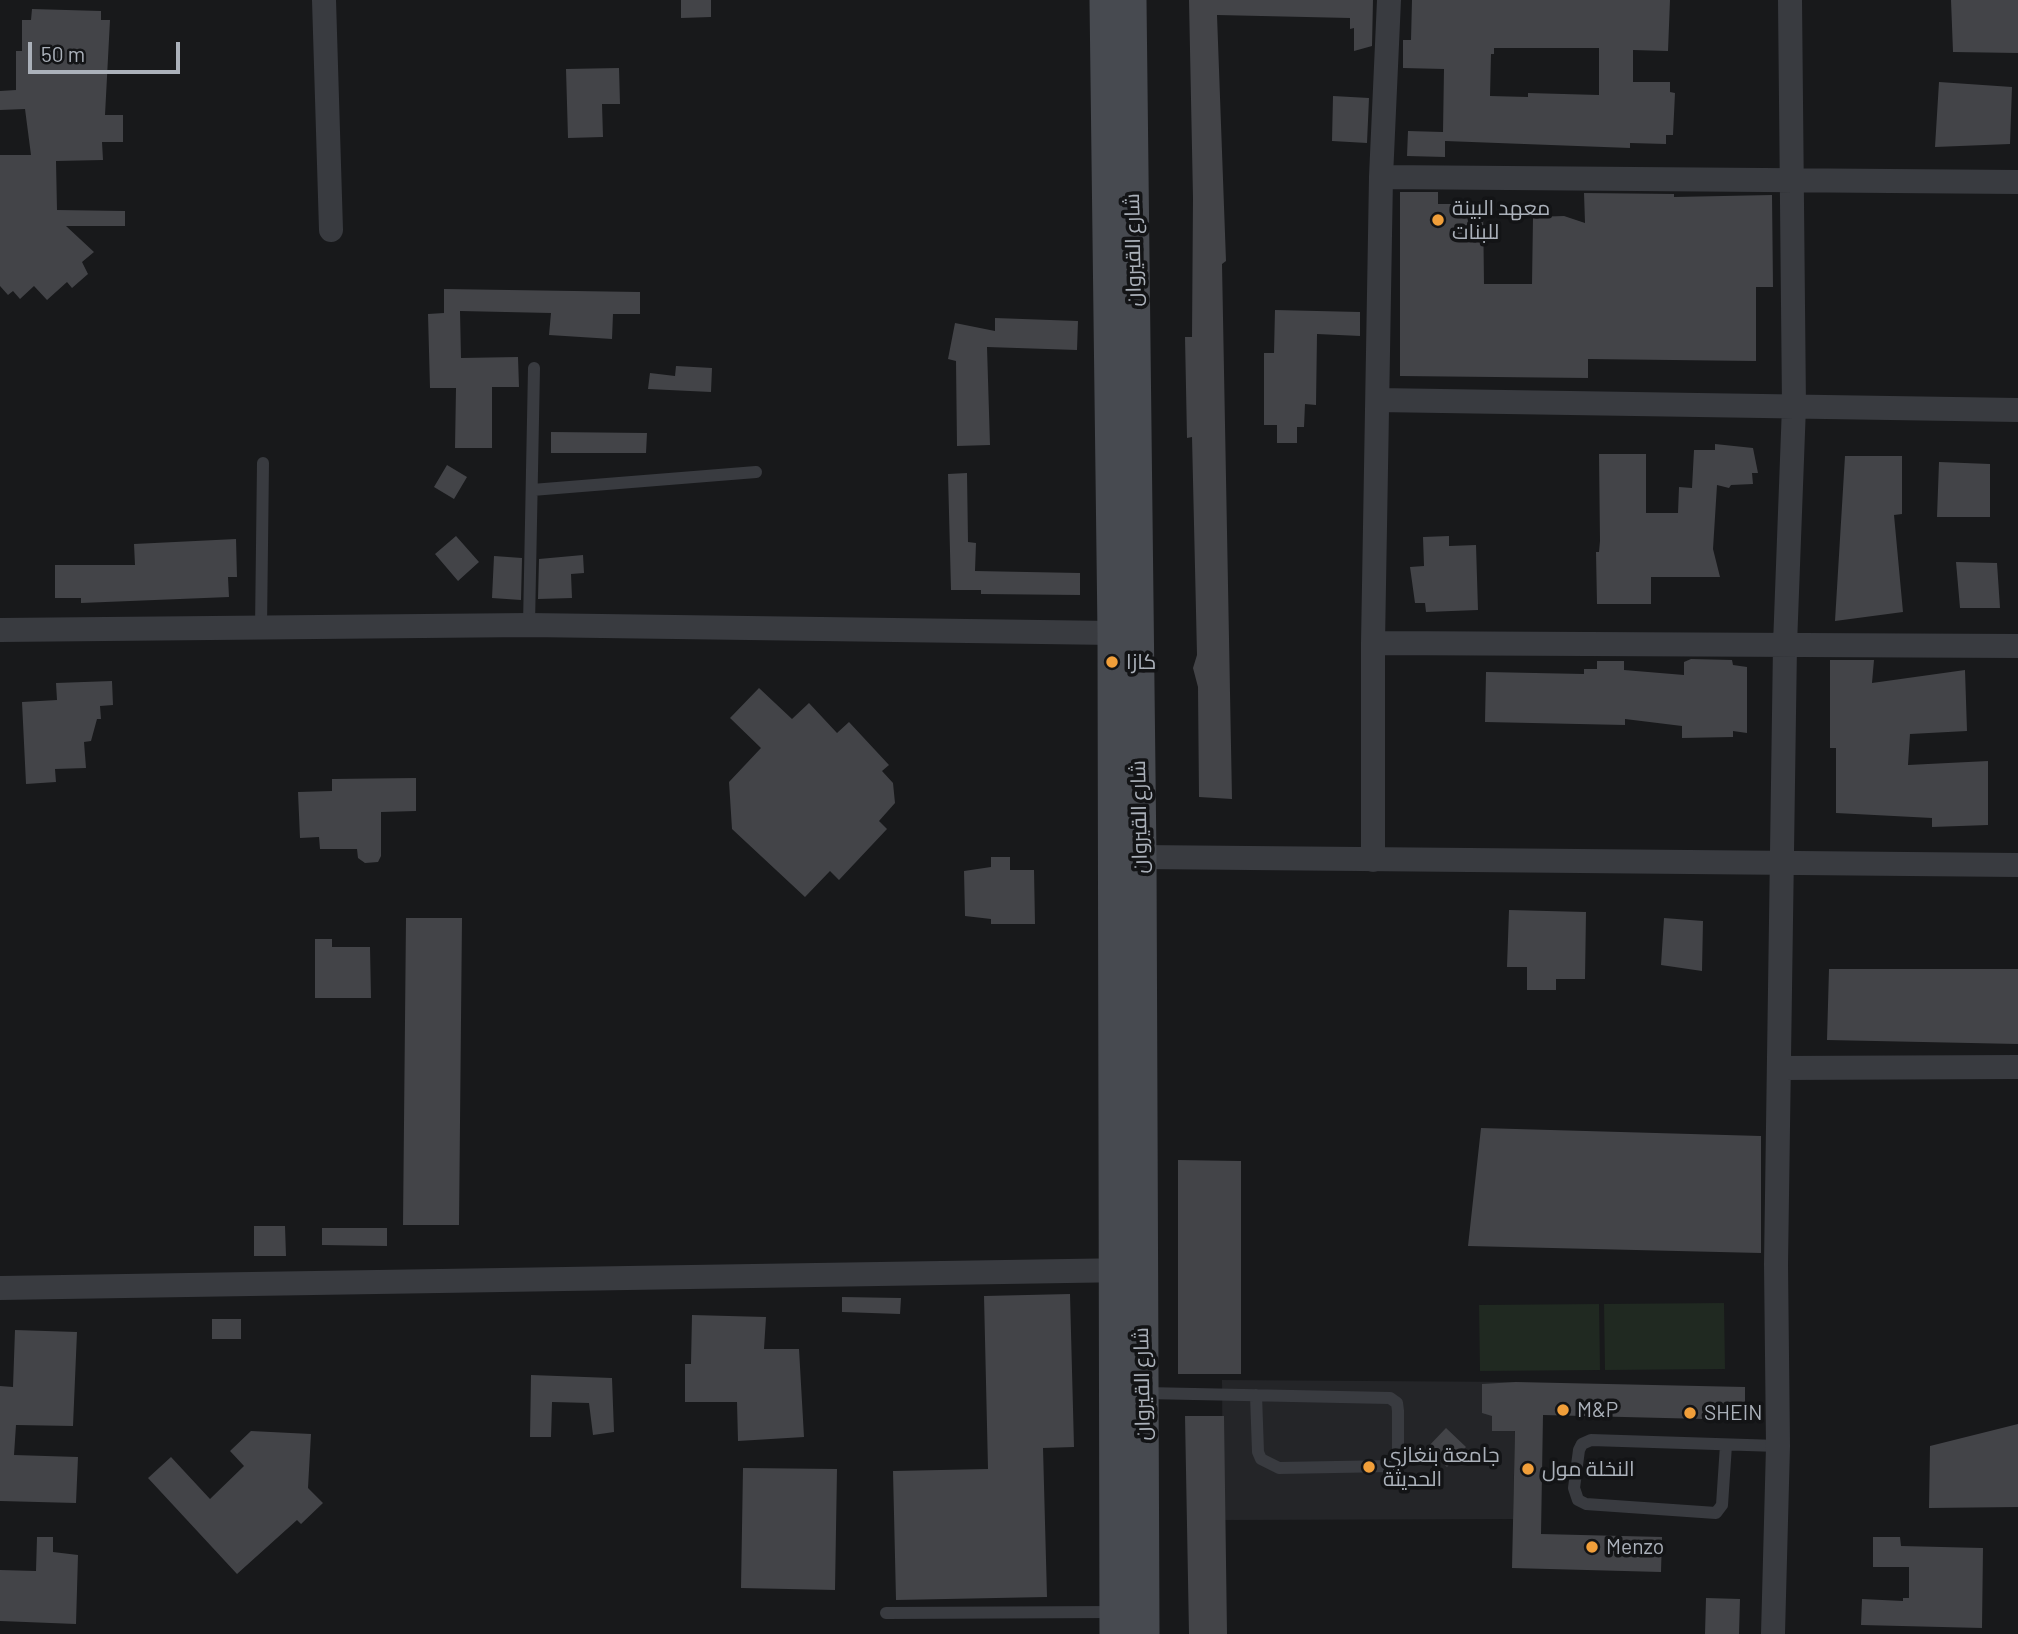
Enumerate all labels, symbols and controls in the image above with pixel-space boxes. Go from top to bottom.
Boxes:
scale bar [32,28,184,72]
text: 50 m [41,41,85,66]
street label: شارع القيروان [1119,193,1147,307]
place label: معهد البينة للبنات [1452,195,1550,245]
marker: معهد البينة للبنات [1430,212,1446,228]
place label: كازا [1126,649,1156,675]
marker: كازا [1104,654,1120,670]
street label: شارع القيروان [1125,760,1153,874]
street label: شارع القيروان [1128,1327,1156,1441]
place label: M&P [1577,1397,1618,1423]
place label: SHEIN [1704,1400,1762,1426]
marker: M&P [1555,1402,1571,1418]
marker: SHEIN [1682,1405,1698,1421]
place label: جامعة بنغازي الحديثة [1383,1442,1500,1492]
place label: النخلة مول [1542,1456,1635,1482]
marker: جامعة بنغازي الحديثة [1361,1459,1377,1475]
marker: النخلة مول [1520,1461,1536,1477]
place label: Menzo [1606,1534,1664,1560]
marker: Menzo [1584,1539,1600,1555]

